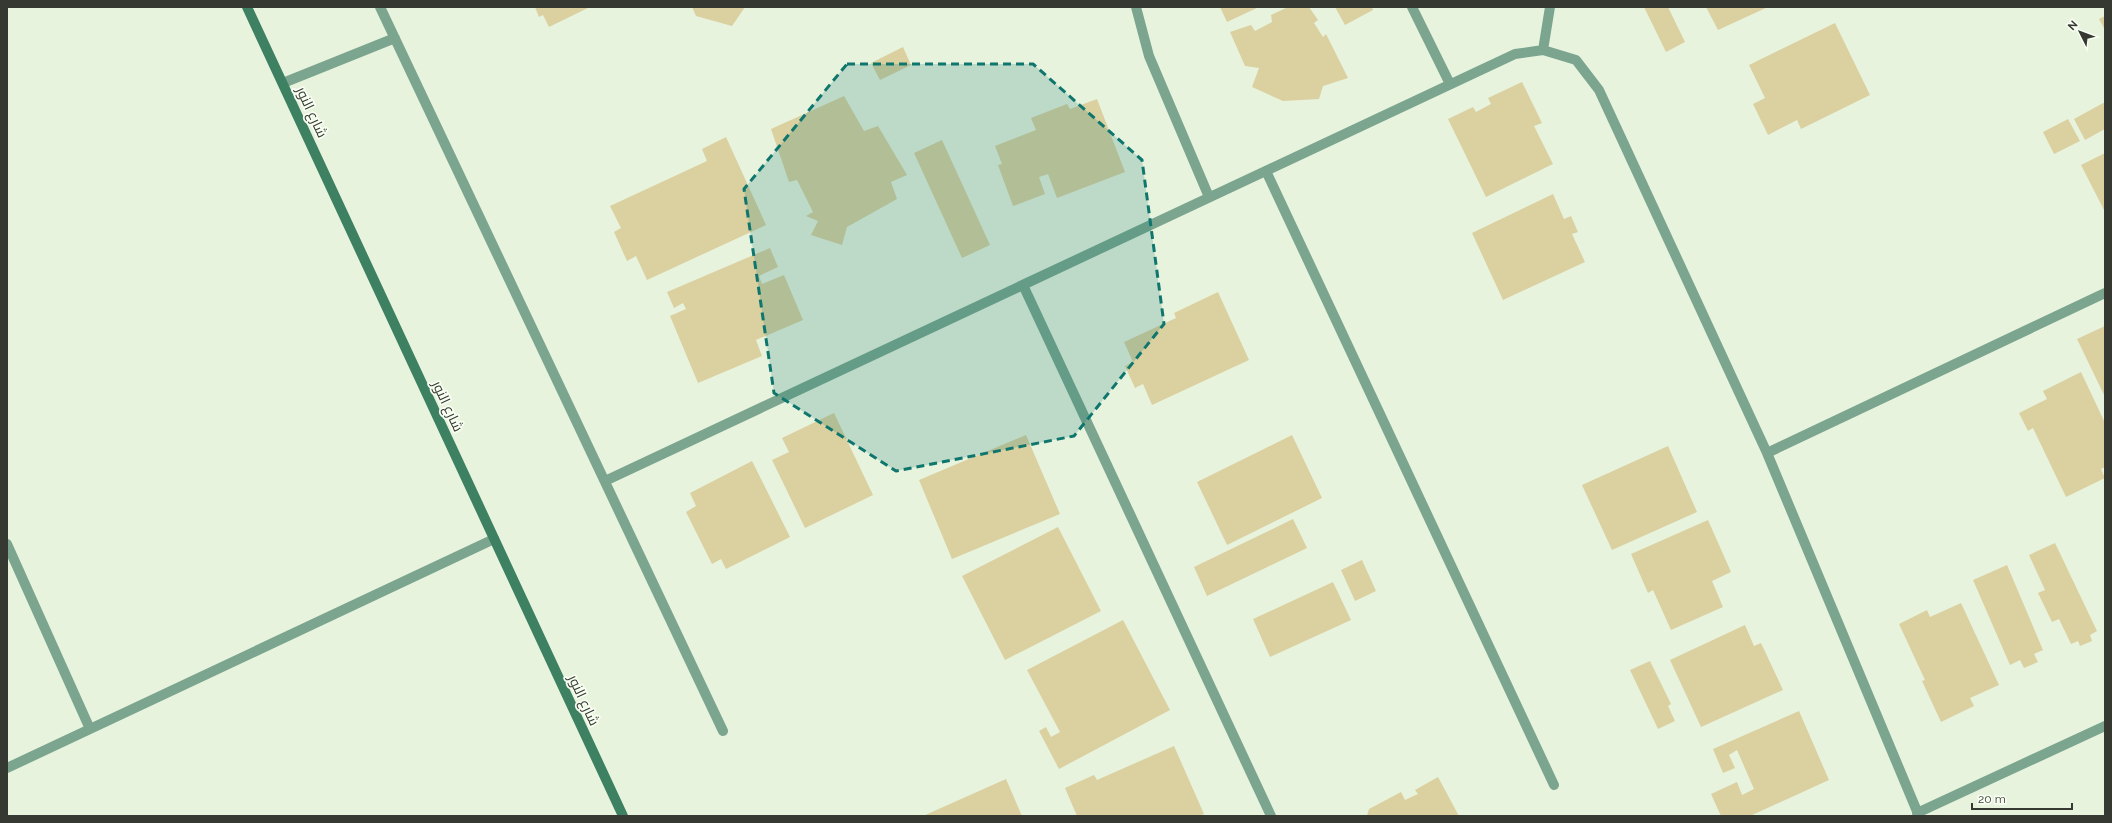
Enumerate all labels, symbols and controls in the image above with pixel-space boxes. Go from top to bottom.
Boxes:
north arrow [2060,12,2100,52]
text: N [2065,18,2081,33]
street label: شارع النور [292,83,331,140]
street label: شارع النور [428,377,467,434]
street label: شارع النور [564,671,603,728]
scale bar [1972,785,2072,811]
text: 20 m [1978,792,2006,806]

